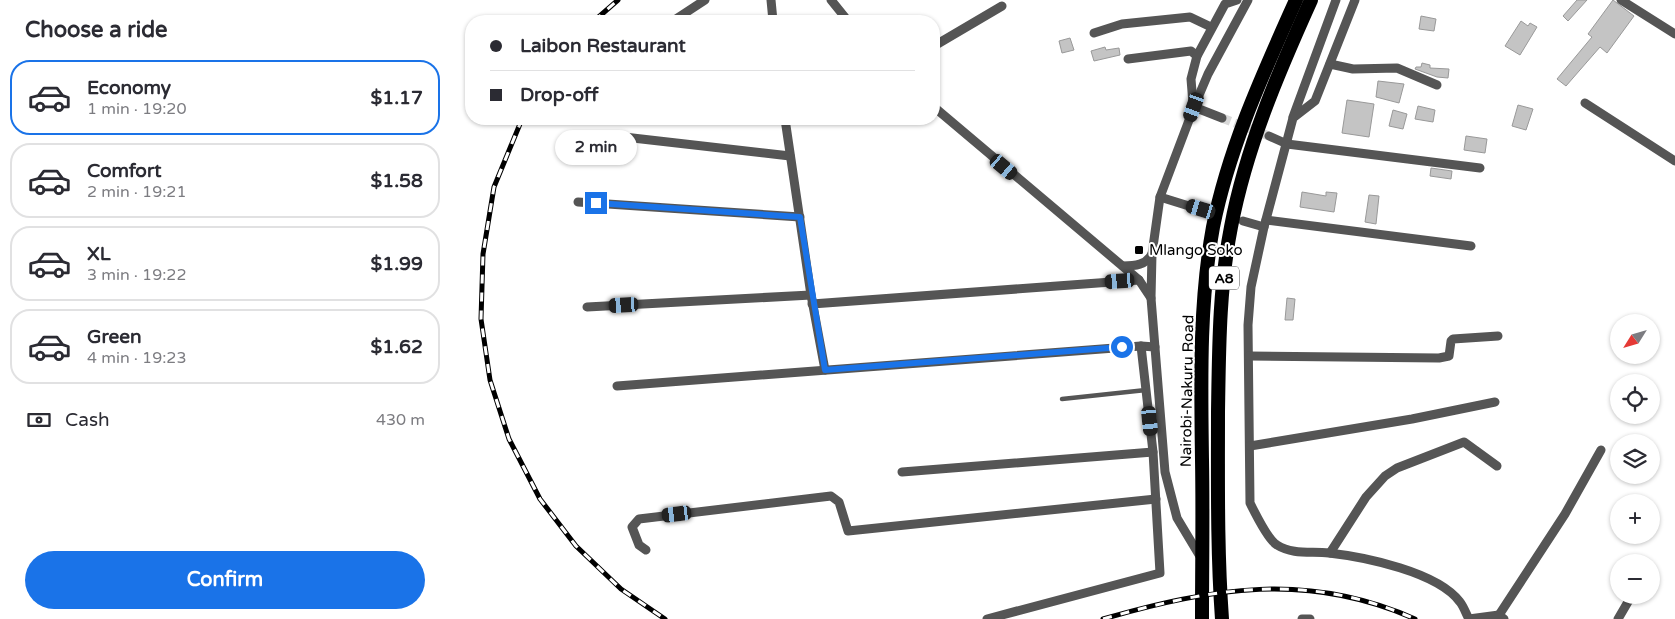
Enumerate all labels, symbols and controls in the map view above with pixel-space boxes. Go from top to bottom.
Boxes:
text: Choose a ride [25,17,168,43]
text: Laibon Restaurant [520,35,686,57]
icon: car [27,75,72,120]
text: Economy [87,77,171,99]
text: Drop-off [520,84,599,106]
text: $1.17 [371,87,423,109]
car [1181,90,1206,124]
text: 1 min · 19:20 [87,99,186,119]
callout: 2 min [555,130,637,166]
text: 2 min [575,137,617,157]
car [987,152,1020,182]
icon: car [27,158,72,203]
text: Comfort [87,160,161,182]
text: $1.58 [371,170,423,192]
text: 2 min · 19:21 [87,182,186,202]
route end [585,192,607,214]
car [1184,197,1217,221]
icon: car [27,241,72,286]
place label: Mlango Soko [1149,241,1243,259]
text: XL [87,243,111,265]
marker: Mlango Soko [1133,244,1145,256]
text: $1.99 [371,253,423,275]
text: 3 min · 19:22 [87,265,186,285]
road number: A8 [1209,266,1239,290]
car [1104,272,1135,290]
car [608,297,639,313]
north arrow [1610,314,1660,364]
map controls [1610,314,1660,604]
street label: Nairobi-Nakuru Road [1177,315,1197,467]
icon: car [27,324,72,369]
text: Green [87,326,141,348]
text: $1.62 [371,336,423,358]
route start [1111,336,1133,358]
text: 4 min · 19:23 [87,348,186,368]
button: locate [1610,374,1660,424]
car [1140,405,1159,437]
icon: cash [25,406,53,434]
text: Cash [65,409,110,431]
text: 430 m [376,410,425,430]
button: layers [1610,434,1660,484]
button: + [1610,494,1660,544]
car [661,505,692,523]
button: Confirm [25,551,425,609]
button: − [1610,554,1660,604]

